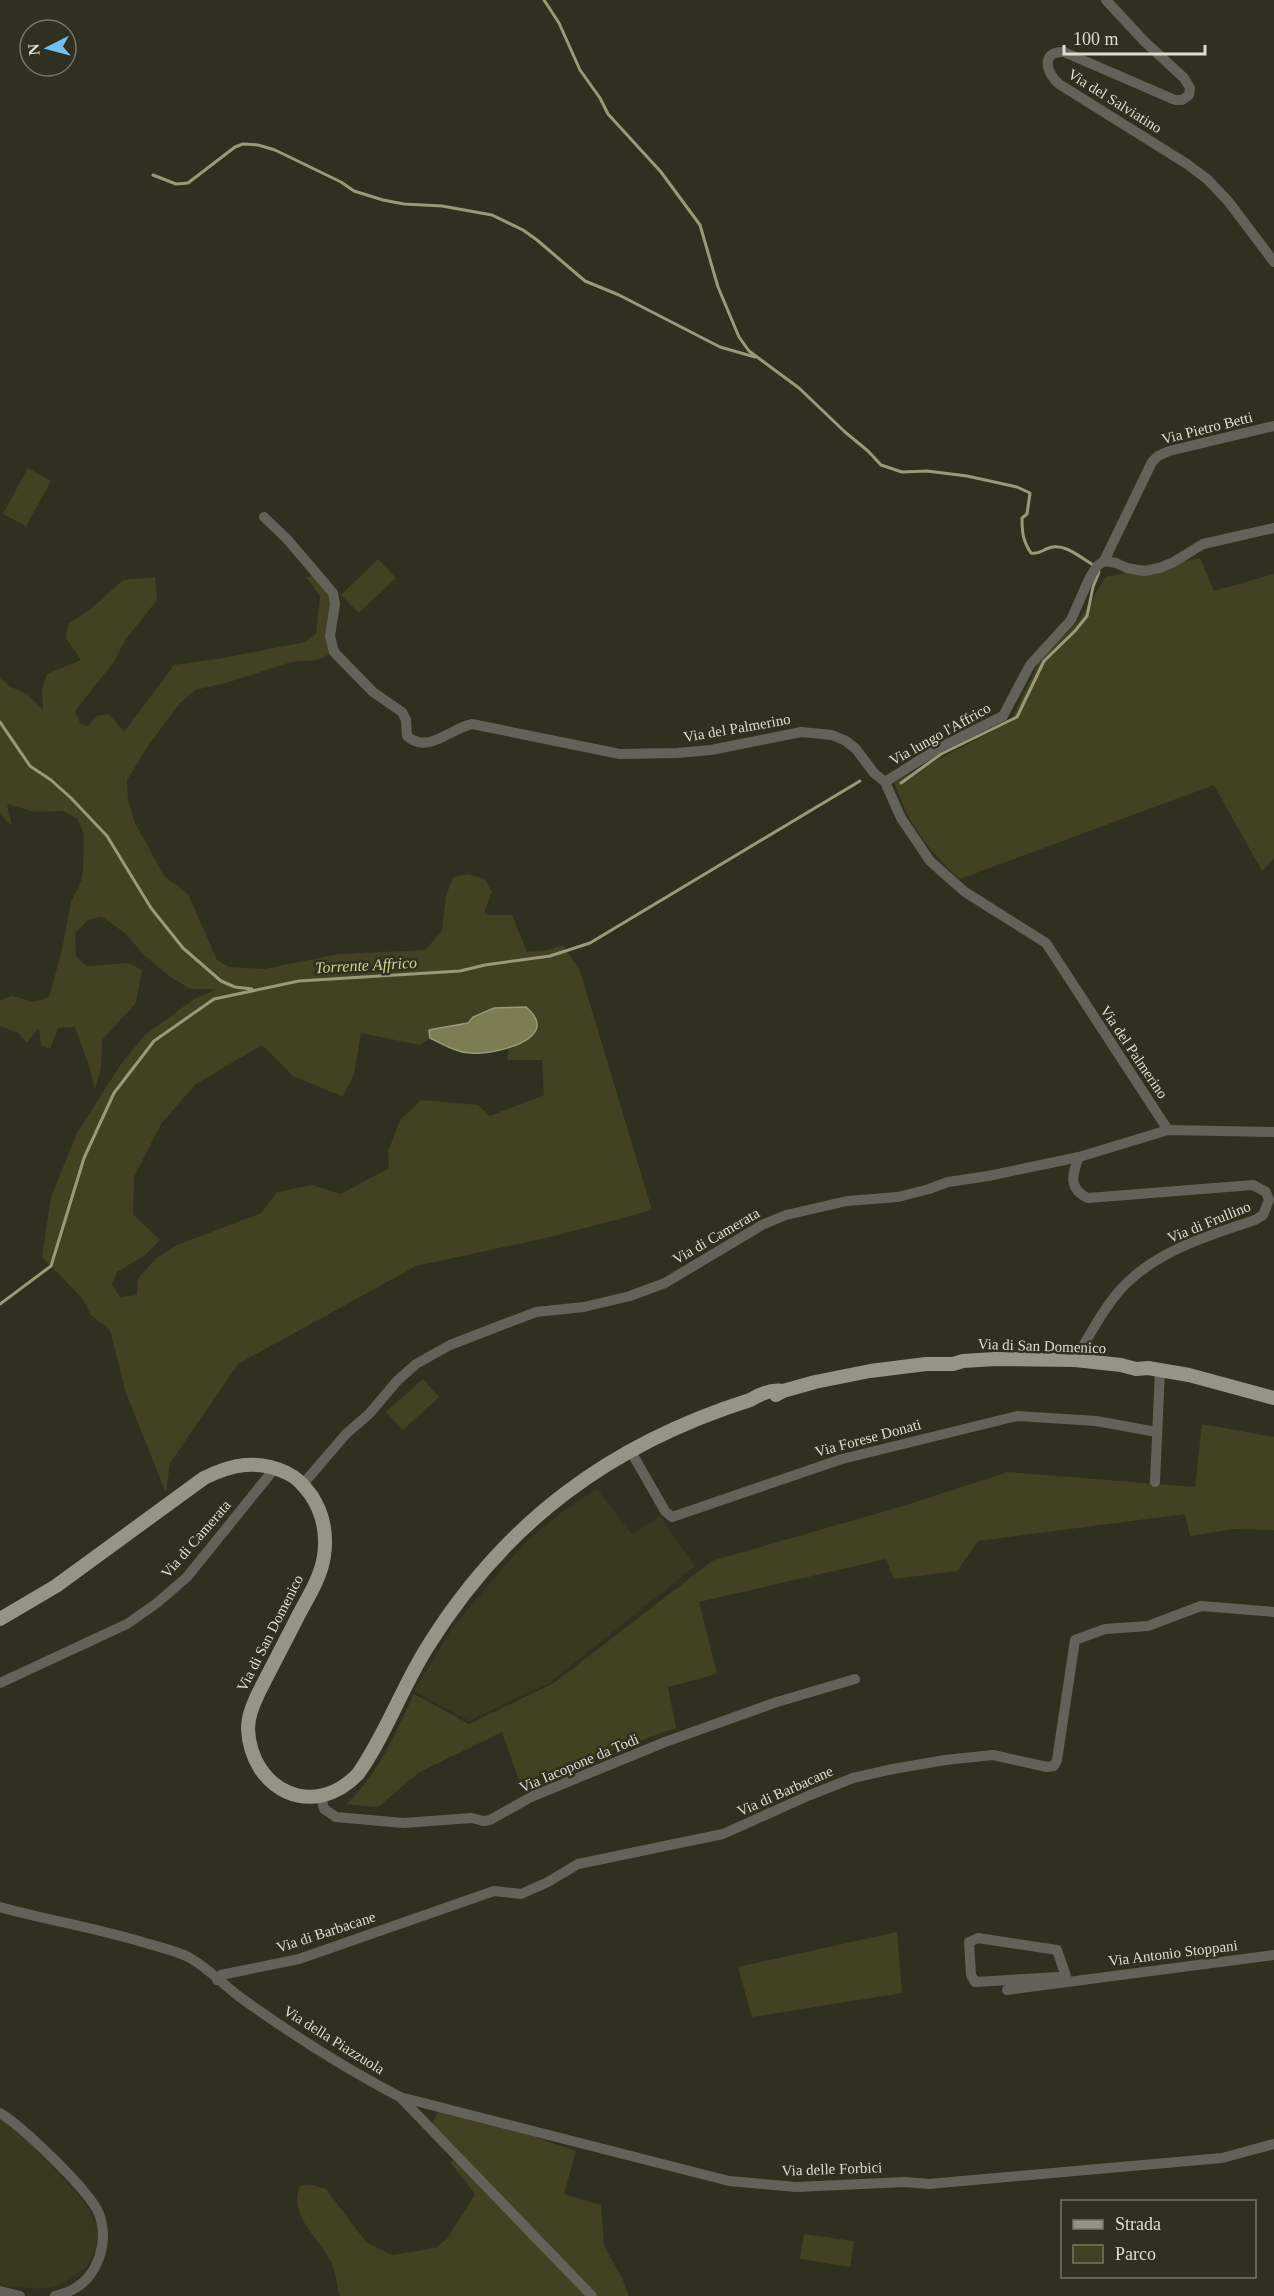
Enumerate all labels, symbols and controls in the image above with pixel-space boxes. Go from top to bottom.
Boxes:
north arrow [18,18,78,78]
scale bar [1064,18,1205,56]
text: 100 m [1073,29,1119,49]
text: N [24,42,43,56]
street label: Via del Salviatino [1065,66,1165,136]
street label: Via Pietro Betti [1160,409,1254,447]
street label: Via lungo l'Affrico [887,700,993,768]
street label: Via del Palmerino [682,711,792,745]
water label: Torrente Affrico [315,954,417,977]
street label: Via del Palmerino [1097,1003,1171,1101]
street label: Via di Frullino [1165,1198,1253,1246]
street label: Via di Camerata [670,1205,762,1267]
street label: Via di San Domenico [977,1336,1107,1356]
street label: Via Forese Donati [813,1416,923,1460]
street label: Via di Camerata [158,1497,234,1581]
street label: Via di San Domenico [234,1572,306,1694]
street label: Via Iacopone da Todi [517,1731,641,1795]
street label: Via di Barbacane [735,1763,836,1819]
street label: Via di Barbacane [274,1908,378,1956]
street label: Via Antonio Stoppani [1108,1937,1238,1969]
street label: Via della Piazzuola [281,2003,388,2078]
street label: Via delle Forbici [781,2159,883,2179]
legend [1061,2200,1256,2278]
text: Strada [1115,2214,1161,2234]
text: Parco [1115,2244,1156,2264]

